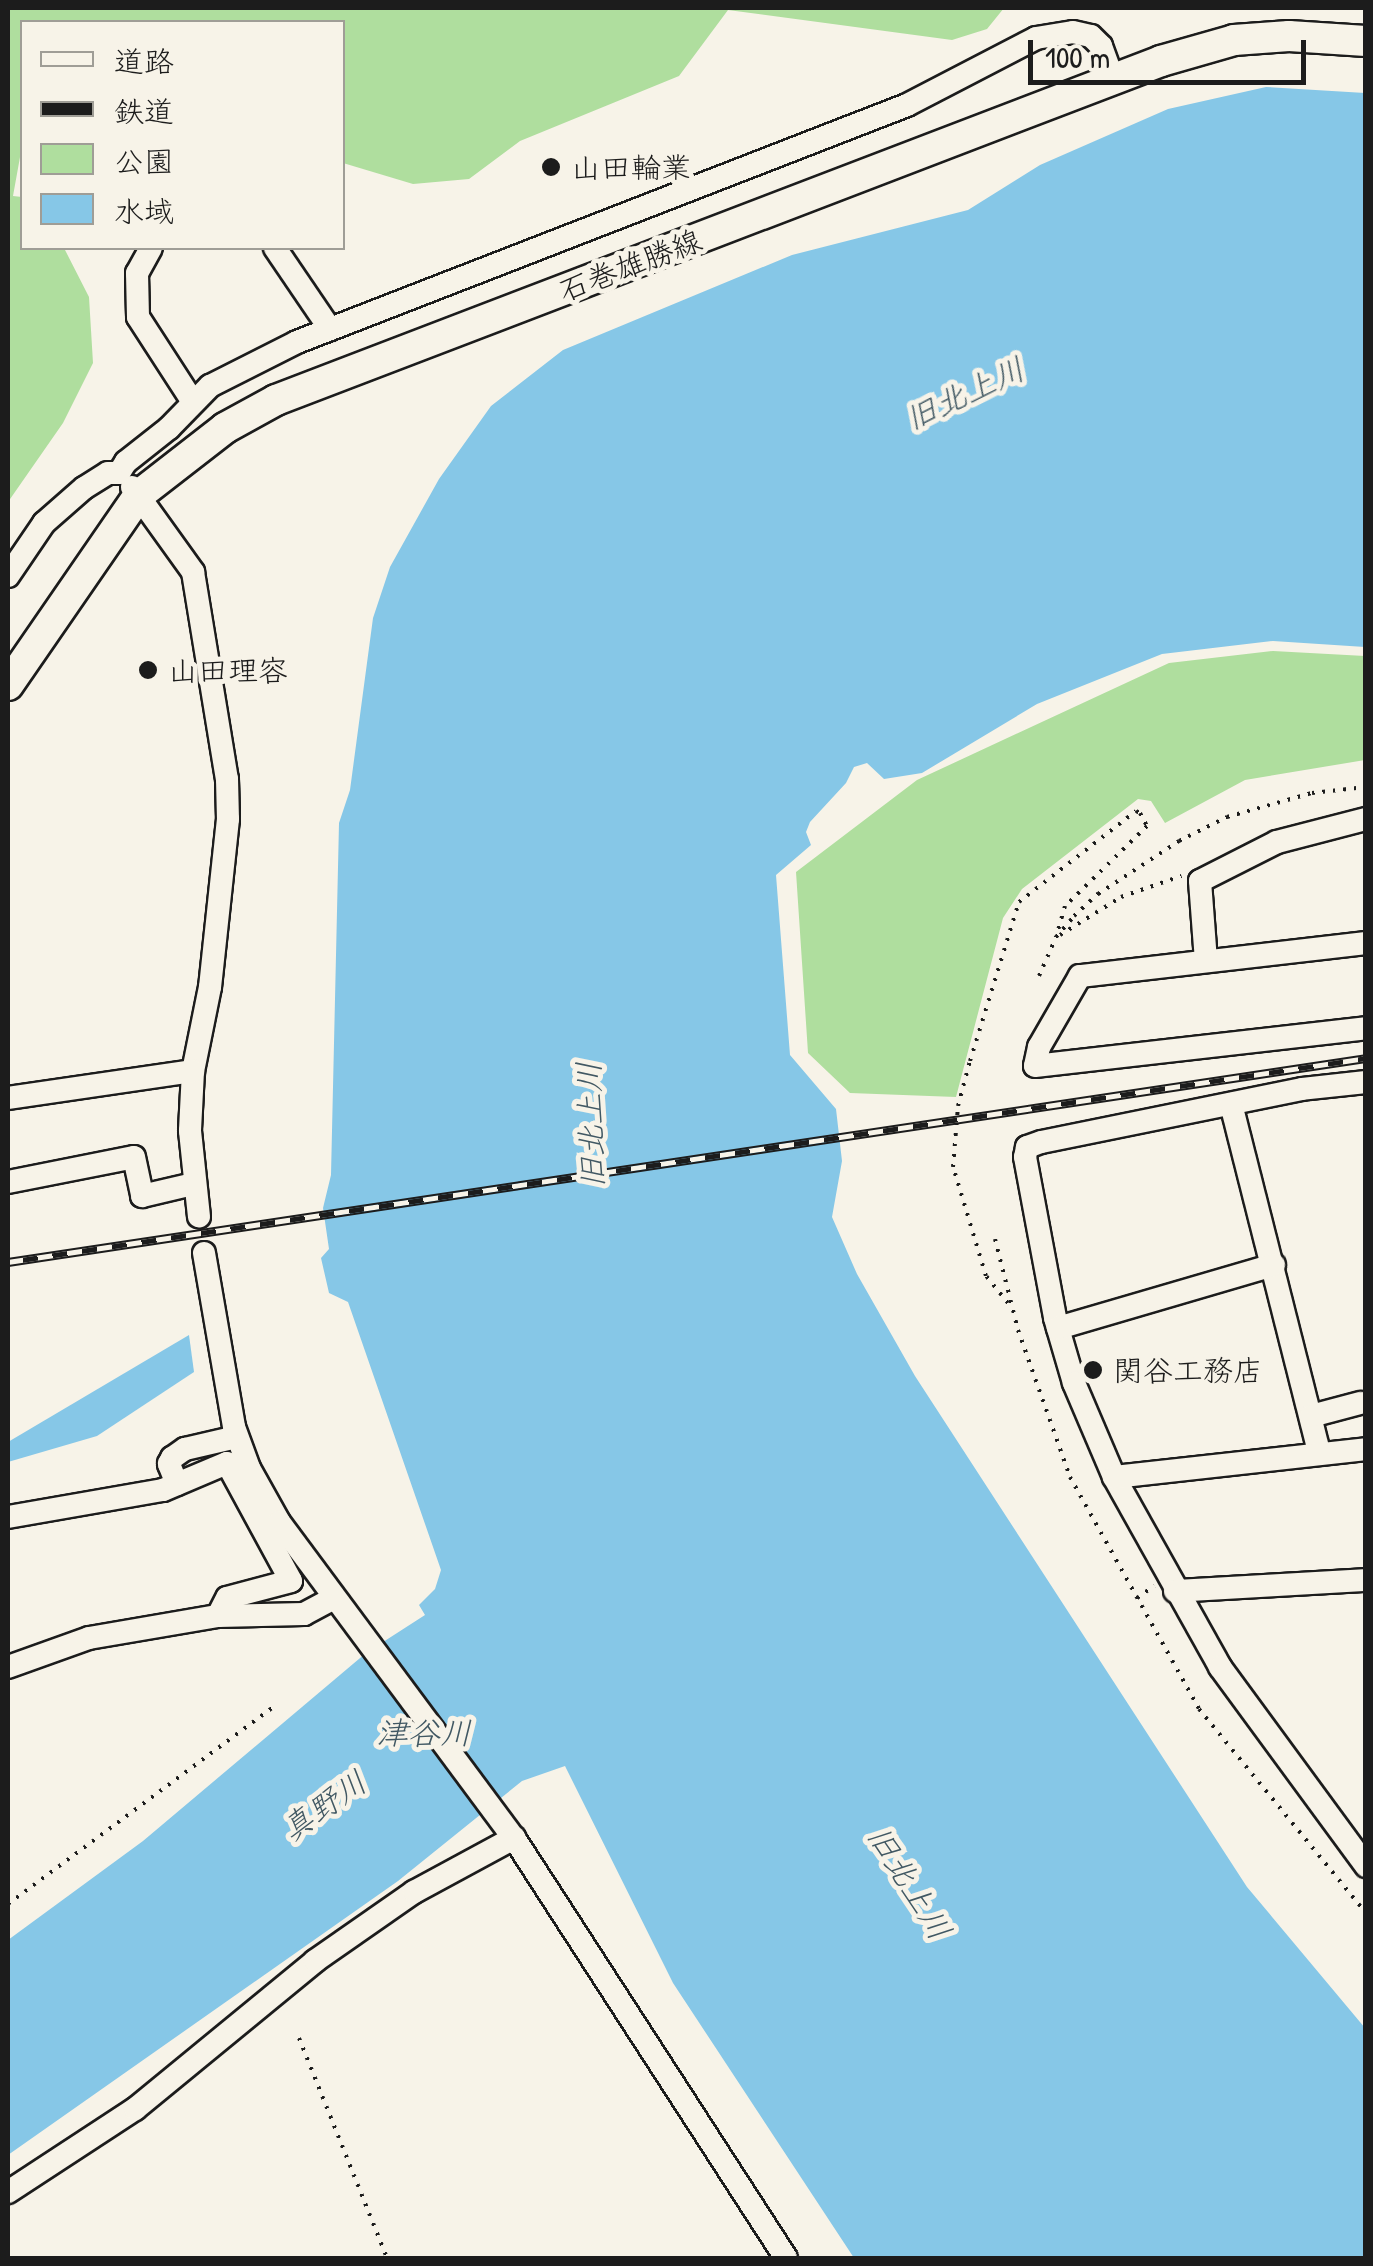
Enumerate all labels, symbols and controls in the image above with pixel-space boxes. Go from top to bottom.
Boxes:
legend [20,20,345,250]
scale bar [1033,20,1310,82]
text: 100 m [1045,37,1110,77]
text: 道路 [114,41,174,81]
text: 鉄道 [114,91,174,131]
text: 公園 [114,141,174,181]
place label: 山田輪業 [571,149,691,185]
marker: 山田輪業 [540,156,562,178]
text: 水域 [114,191,174,231]
street label: 石巻雄勝線 [554,221,706,309]
water label: 旧北上川 [899,350,1031,438]
place label: 山田理容 [168,652,288,688]
marker: 山田理容 [137,659,159,681]
water label: 旧北上川 [570,1060,612,1190]
place label: 関谷工務店 [1113,1352,1263,1388]
marker: 関谷工務店 [1082,1359,1104,1381]
water label: 津谷川 [376,1714,472,1752]
water label: 真野川 [274,1763,374,1849]
water label: 旧北上川 [859,1819,959,1947]

